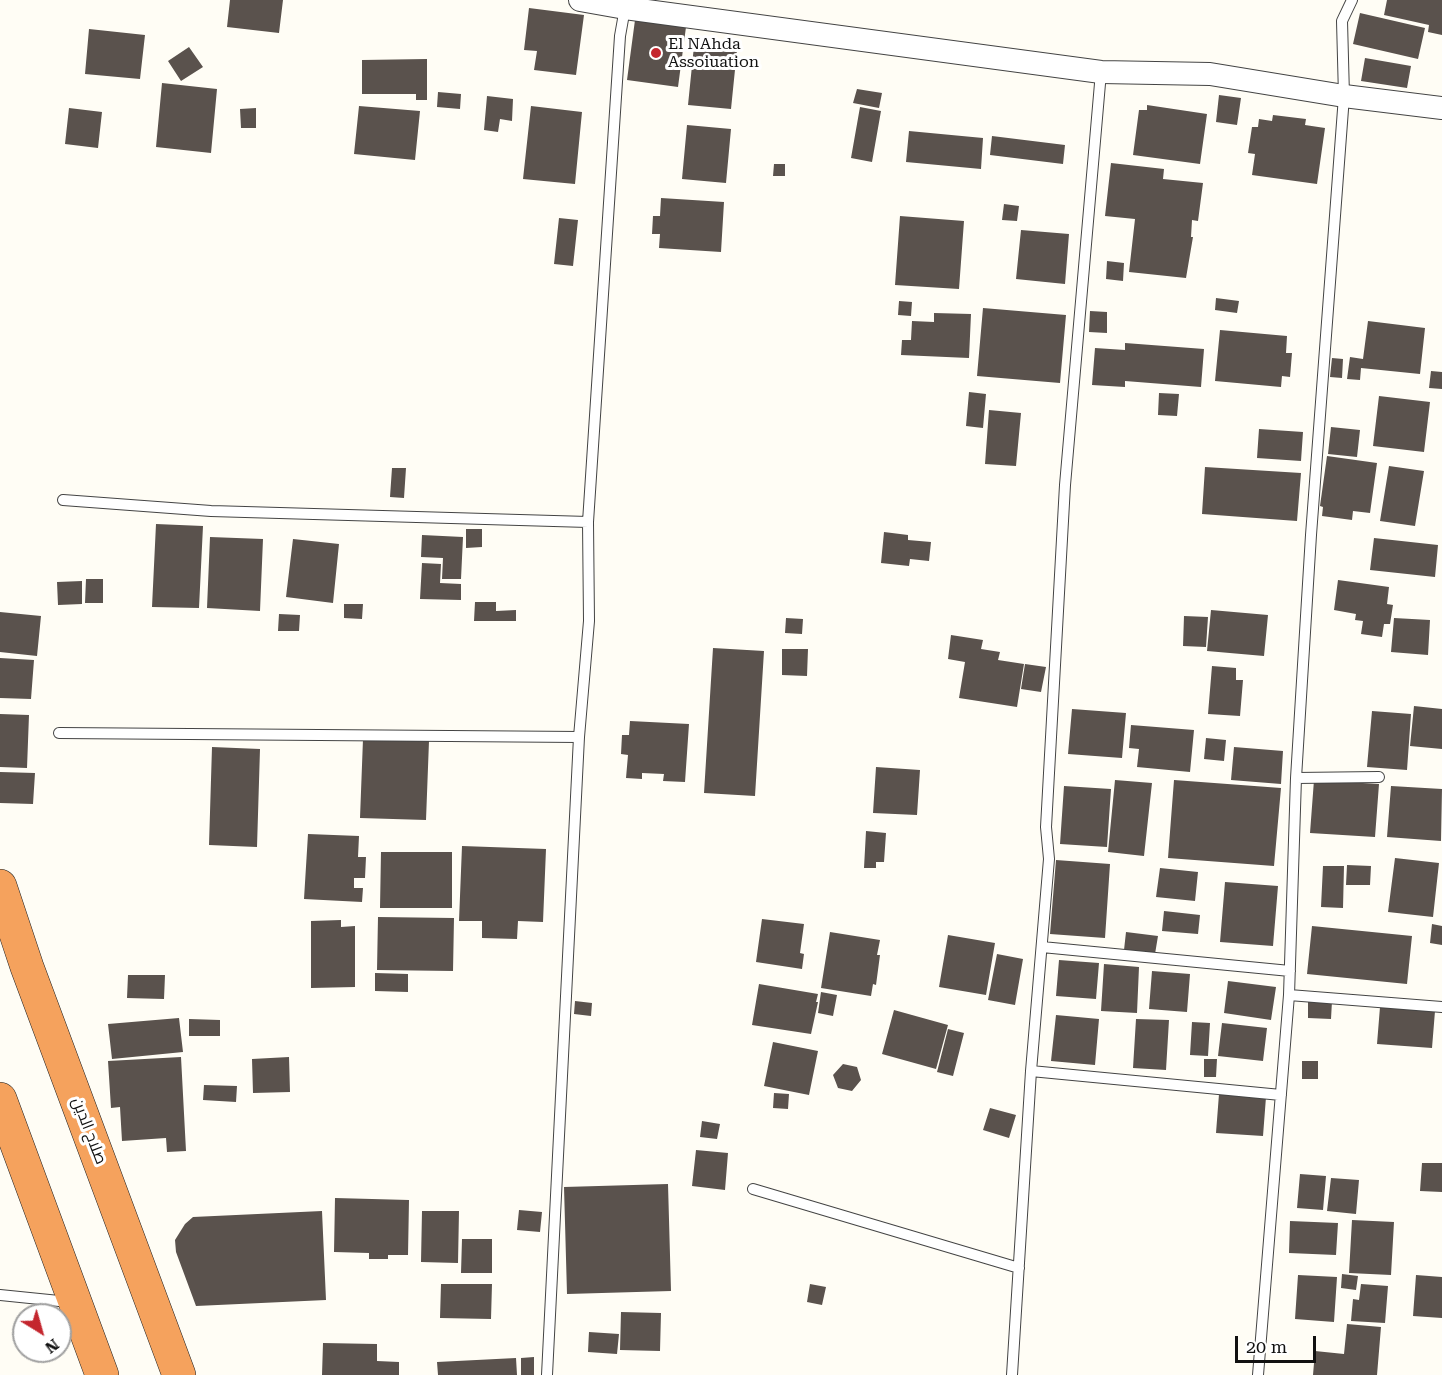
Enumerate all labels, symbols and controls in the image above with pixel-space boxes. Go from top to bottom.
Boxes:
place label: El NAhda Assoiuation [668,34,759,72]
marker: El NAhda Assoiuation [649,46,663,60]
street label: صلاح الدين [68,1095,110,1167]
north arrow [12,1303,72,1363]
scale bar [1238,1324,1319,1362]
text: N [41,1335,63,1357]
text: 20 m [1246,1336,1287,1357]

